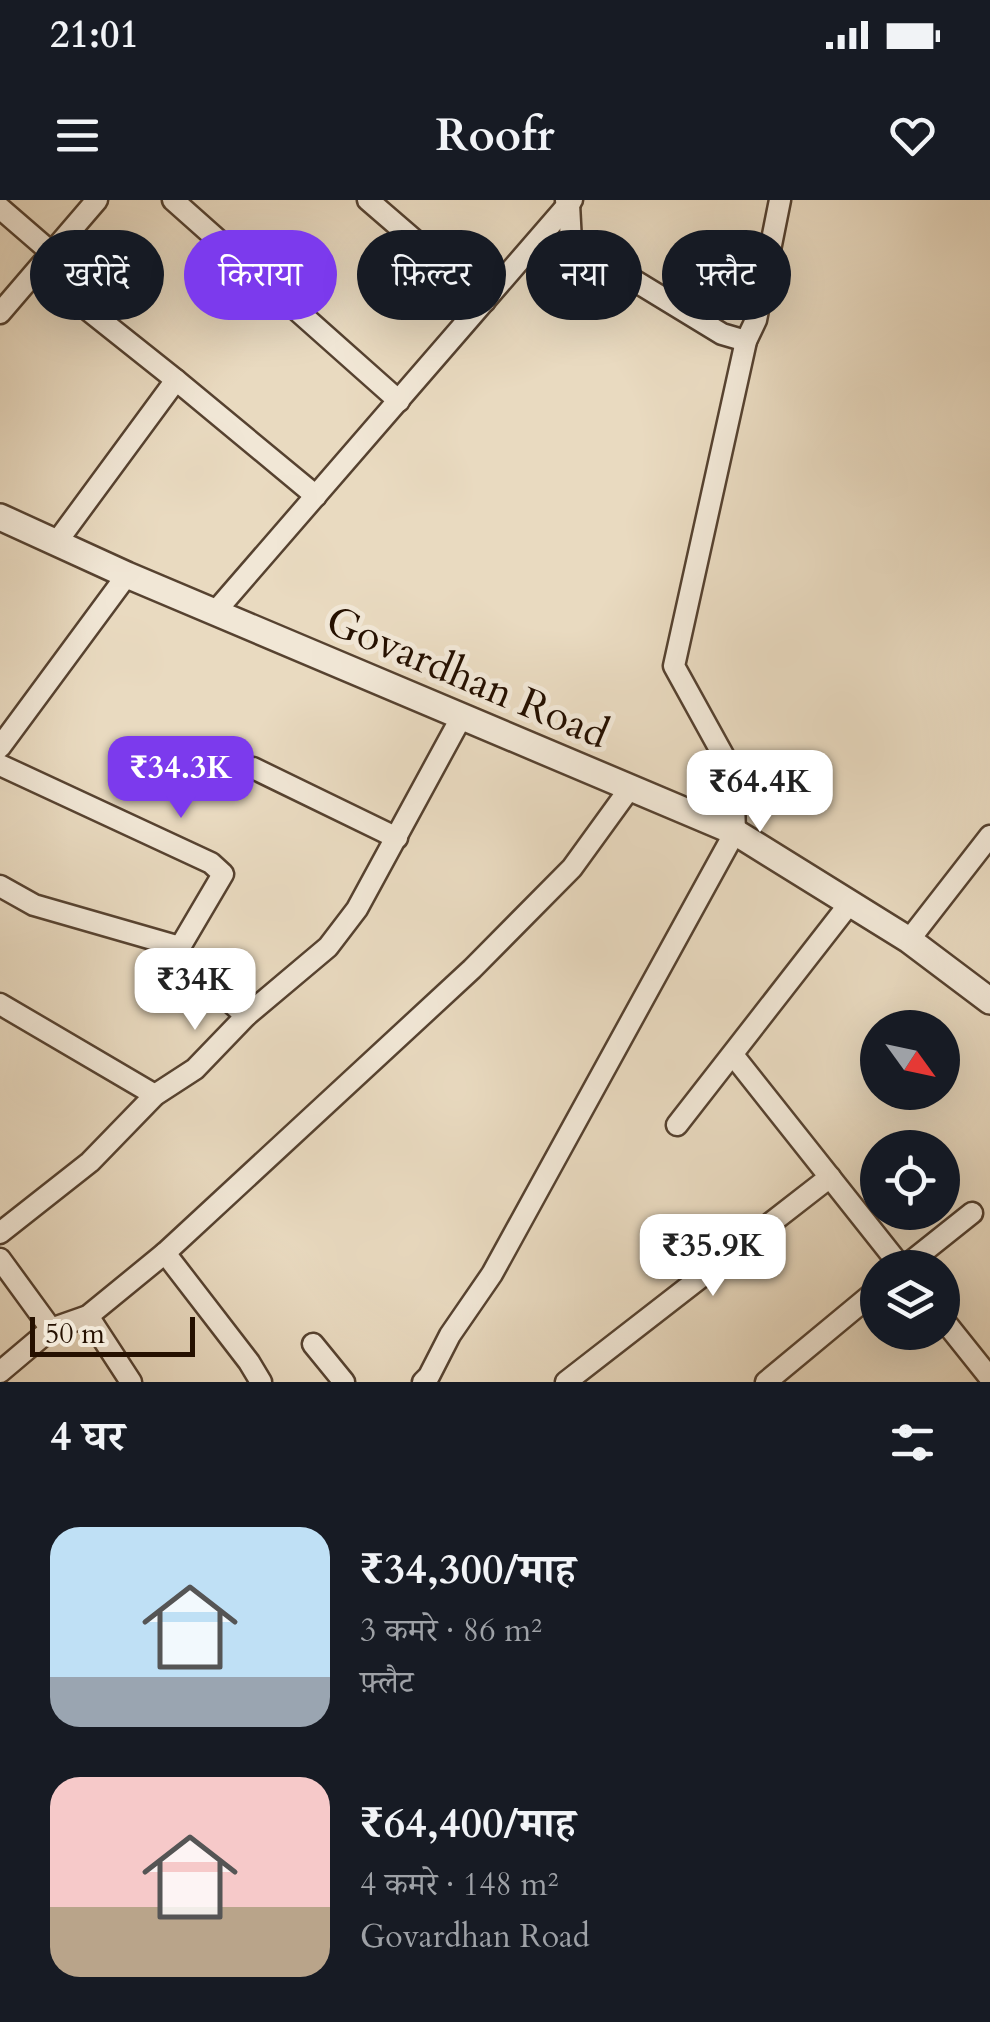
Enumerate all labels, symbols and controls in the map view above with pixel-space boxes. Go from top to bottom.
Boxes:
text: 21:01 [50,9,139,61]
text: Roofr [435,105,555,166]
icon: menu [50,108,105,163]
icon: heart [885,108,940,163]
chip: खरीदें [30,230,164,320]
chip: किराया [184,230,337,320]
chip: फ़िल्टर [357,230,506,320]
chip: नया [526,230,642,320]
chip: फ़्लैट [662,230,791,320]
street label: Govardhan Road [317,592,617,763]
pin: ₹34.3K [100,736,262,821]
text: ₹34.3K [130,746,232,790]
pin: ₹64.4K [679,750,841,835]
text: ₹64.4K [709,760,811,804]
pin: ₹34K [136,948,254,1033]
text: ₹34K [157,958,233,1002]
north arrow [860,1010,960,1110]
map controls [860,1010,960,1350]
button: locate [860,1130,960,1230]
pin: ₹35.9K [632,1214,794,1299]
text: ₹35.9K [662,1224,764,1268]
button: layers [860,1250,960,1350]
scale bar [30,1312,195,1356]
text: 50 m [45,1315,105,1353]
text: 4 घर [50,1408,125,1465]
icon: filters [885,1415,940,1470]
text: ₹34,300/माह [360,1541,575,1598]
icon: home [130,1567,250,1687]
text: 3 कमरे · 86 m² [360,1609,542,1653]
text: फ़्लैट [360,1661,413,1705]
text: ₹64,400/माह [360,1795,575,1852]
icon: home [130,1817,250,1937]
text: 4 कमरे · 148 m² [360,1863,558,1907]
text: Govardhan Road [360,1915,590,1959]

